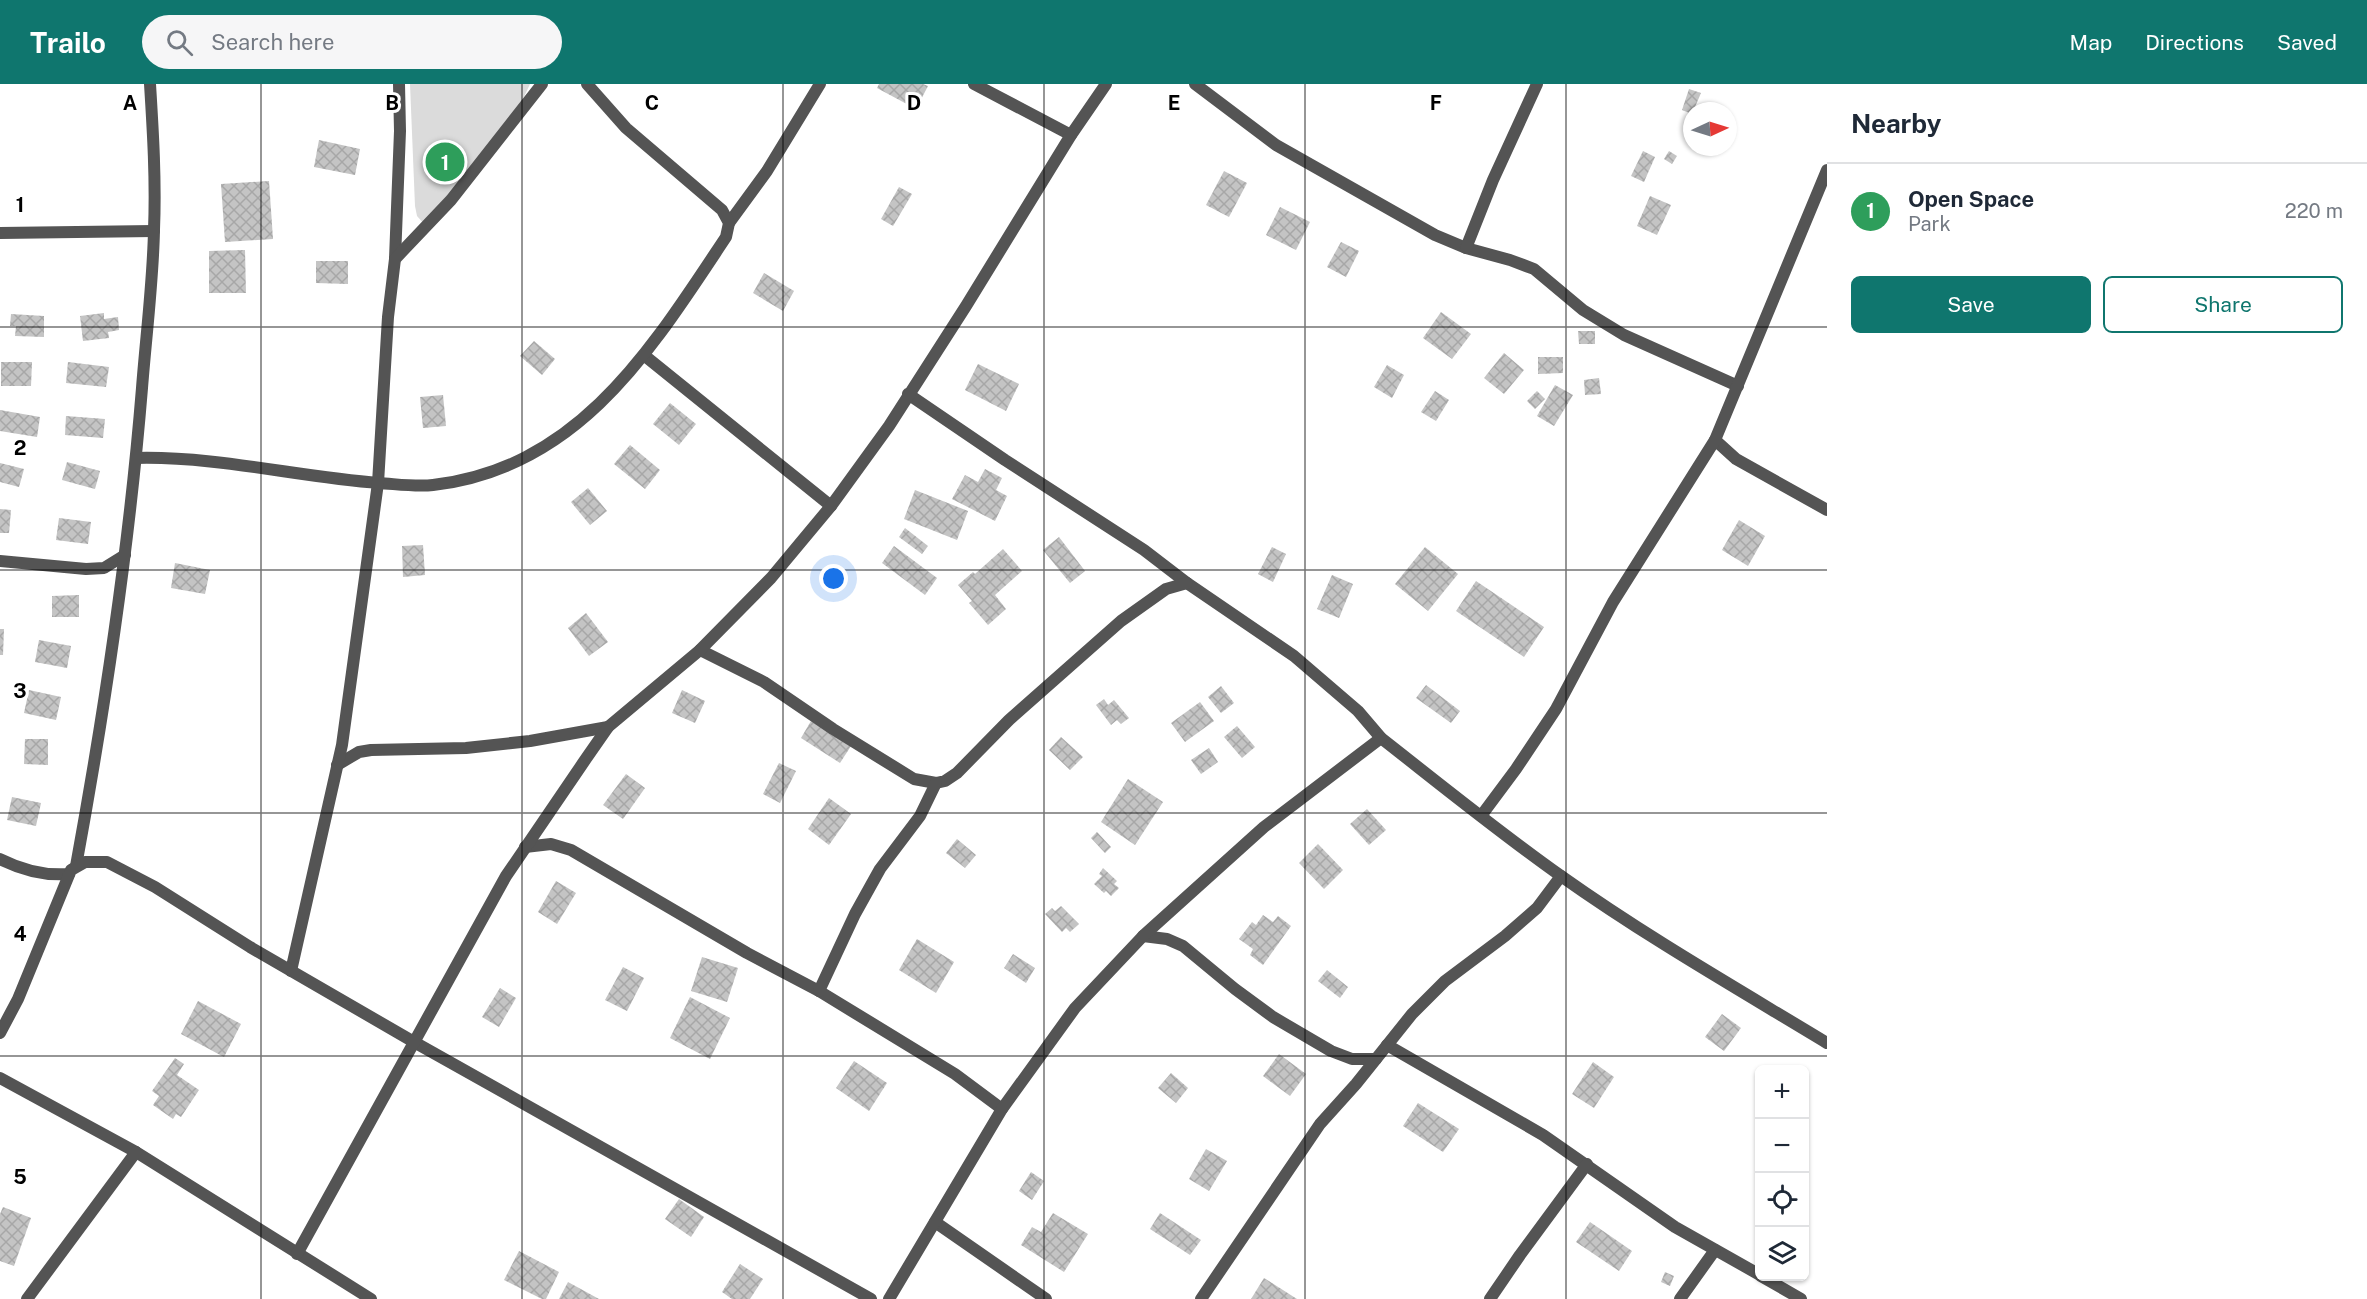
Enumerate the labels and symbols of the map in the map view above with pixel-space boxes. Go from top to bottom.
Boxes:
text: A [123,91,137,115]
text: B [385,91,399,115]
text: C [645,91,659,115]
text: D [907,91,921,115]
text: E [1168,91,1180,115]
text: F [1430,91,1442,115]
north arrow [1683,102,1737,156]
pin: 1 [426,140,464,184]
text: 1 [16,193,24,217]
text: 2 [14,436,26,460]
your location [819,564,848,593]
text: 3 [13,679,27,703]
text: 4 [13,922,27,946]
text: 5 [13,1165,27,1189]

